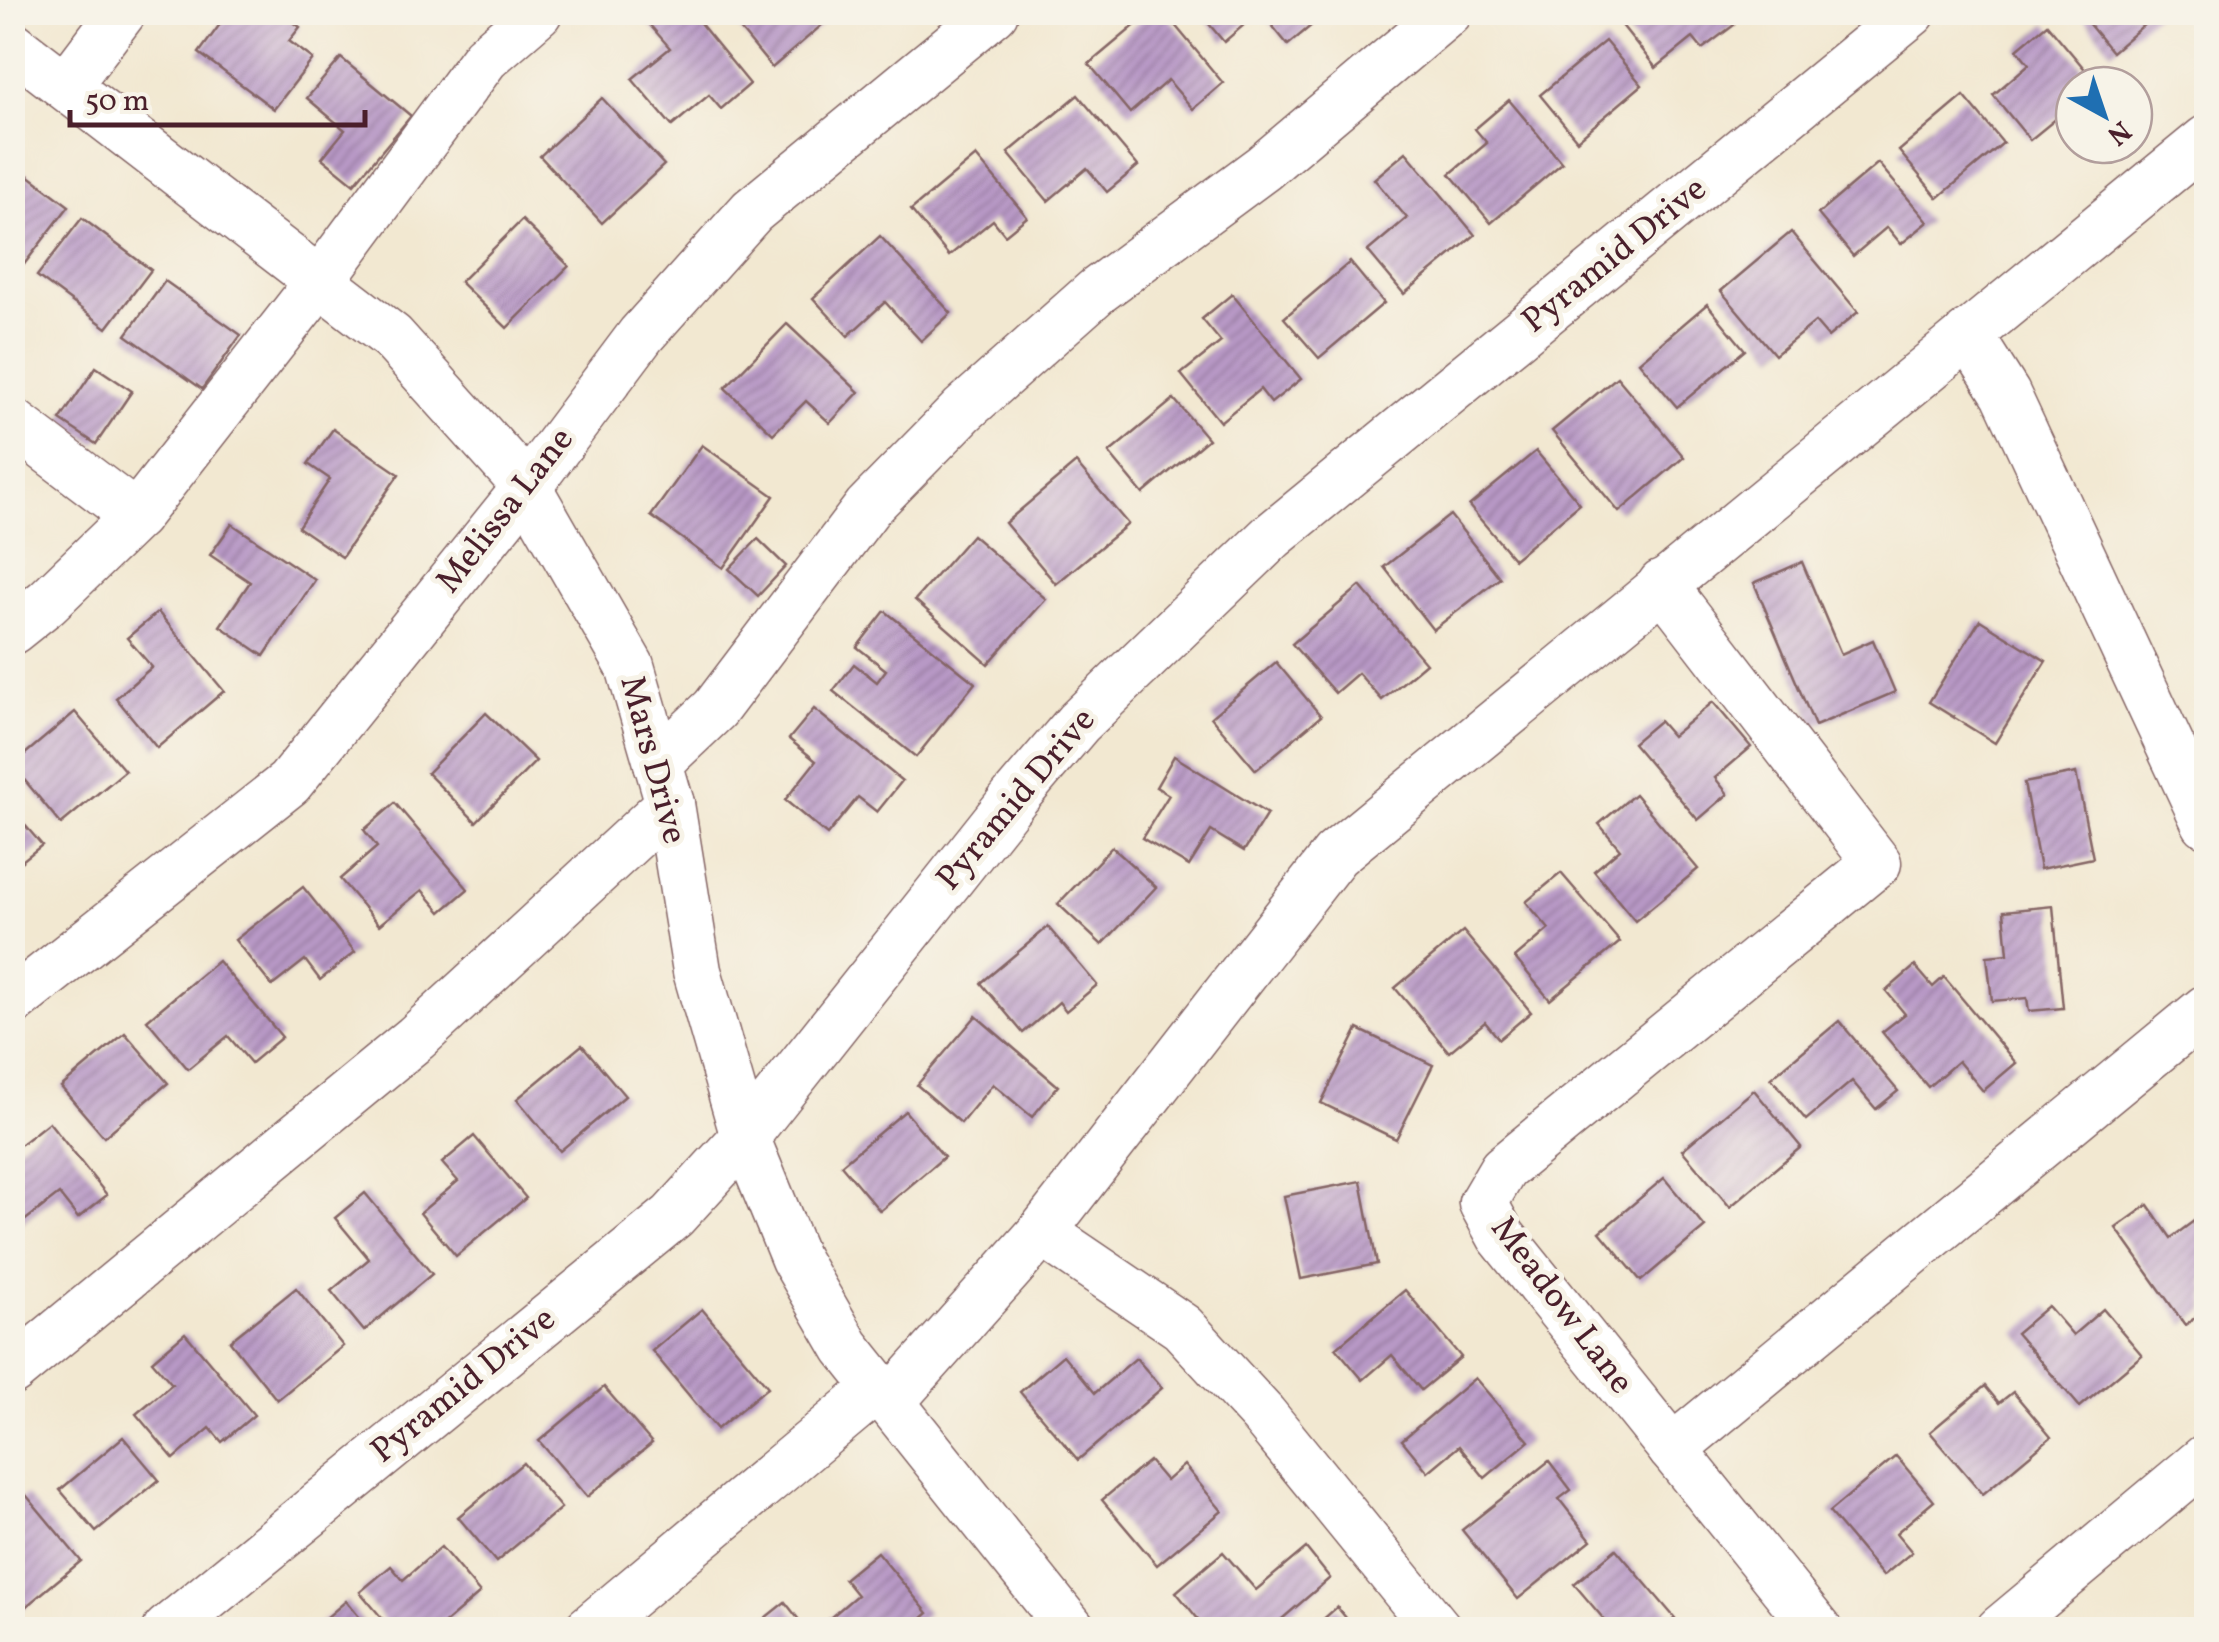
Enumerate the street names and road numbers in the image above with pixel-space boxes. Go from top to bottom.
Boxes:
street label: Pyramid Drive [1512,167,1718,345]
street label: Melissa Lane [426,418,586,604]
street label: Mars Drive [607,671,697,849]
street label: Pyramid Drive [926,698,1108,902]
street label: Meadow Lane [1478,1207,1644,1405]
street label: Pyramid Drive [361,1297,567,1475]

